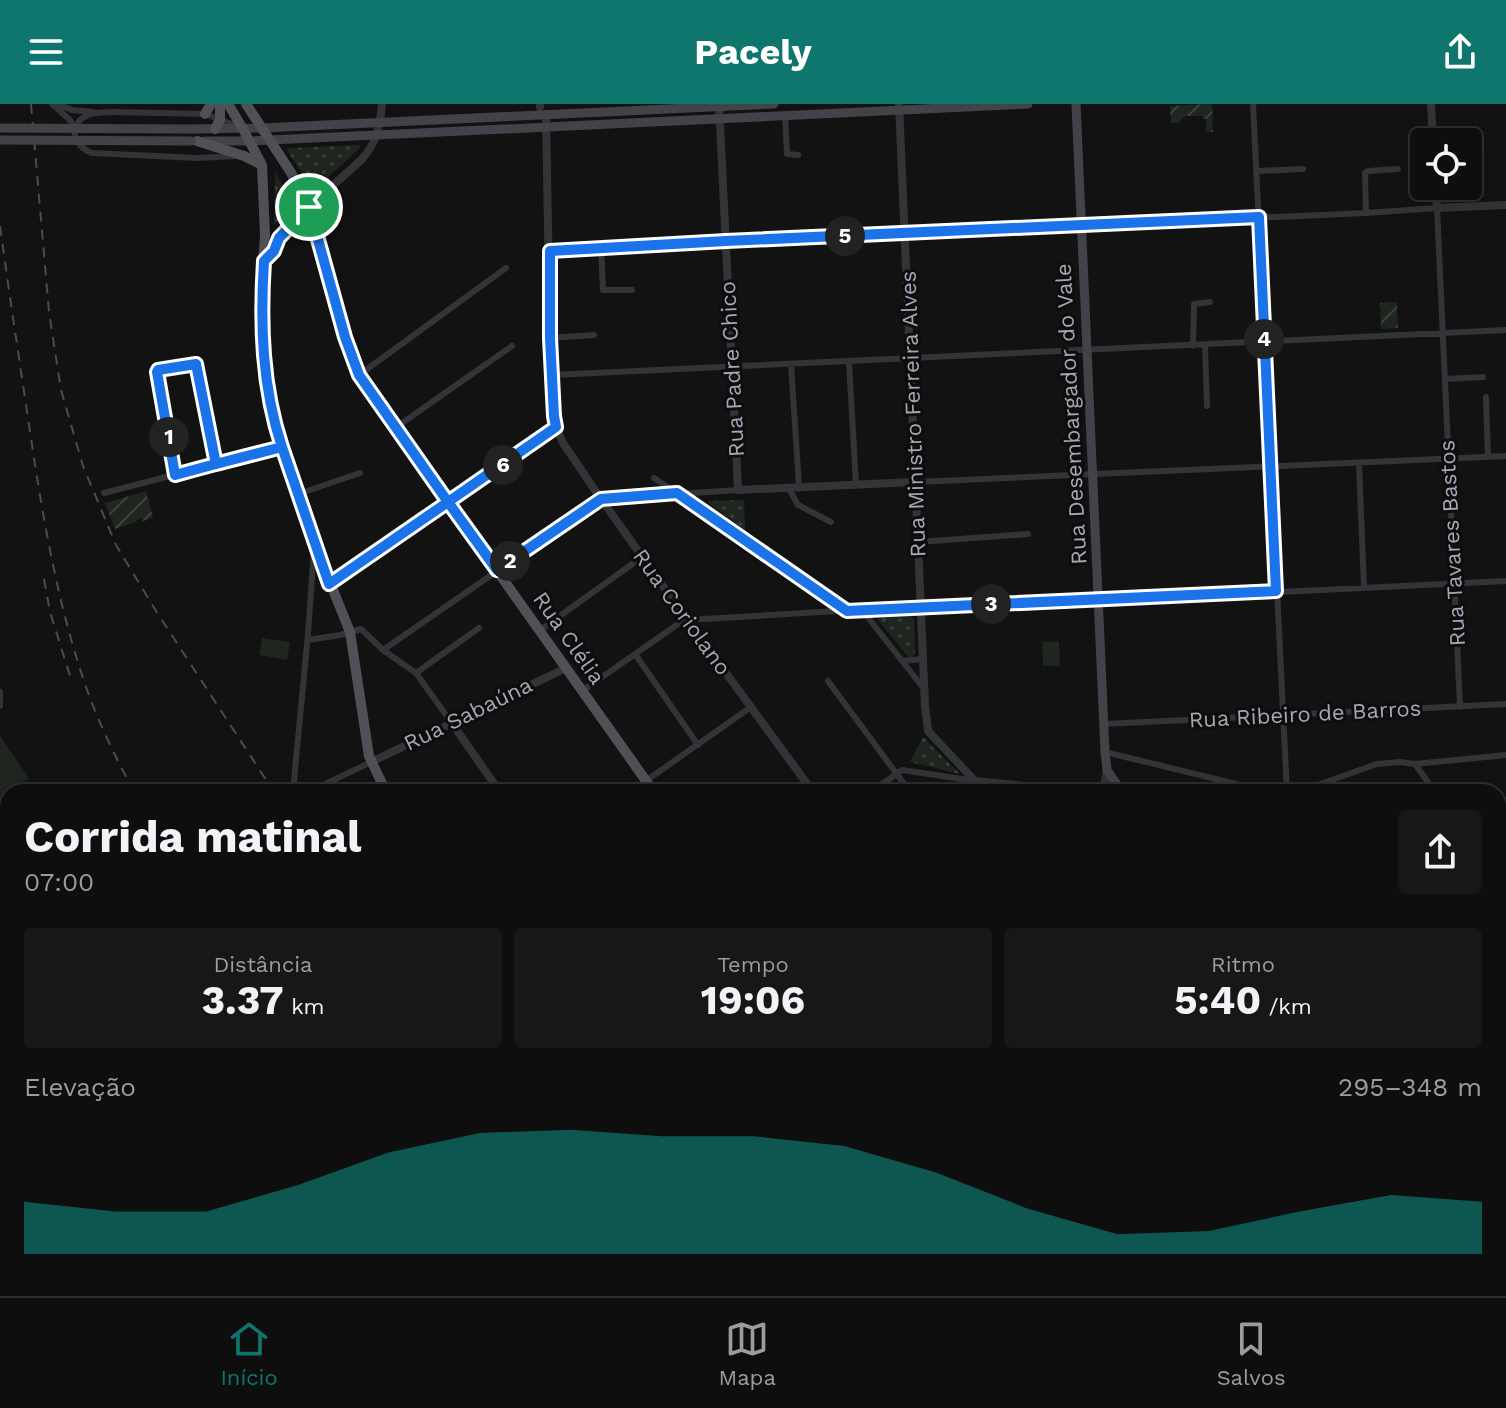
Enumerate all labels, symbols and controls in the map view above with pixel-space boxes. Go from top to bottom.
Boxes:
icon: menu [24,30,68,74]
icon: share [1438,30,1482,74]
text: Pacely [694,31,812,73]
map controls [1410,128,1482,200]
button: locate [1410,128,1482,200]
pin [275,173,343,241]
icon: arrive [287,185,331,229]
pin: 5 [825,216,865,256]
text: 5 [839,223,851,248]
street label: Rua Desembargador do Vale [1051,263,1091,565]
street label: Rua Ministro Ferreira Alves [896,270,930,558]
street label: Rua Padre Chico [715,280,749,458]
pin: 4 [1244,319,1284,359]
text: 4 [1257,326,1271,351]
pin: 1 [149,417,189,457]
text: 1 [164,424,174,449]
street label: Rua Tavares Bastos [1434,439,1470,647]
pin: 6 [483,445,523,485]
text: 6 [496,452,510,477]
pin: 2 [490,541,530,581]
street label: Rua Coriolano [628,544,736,680]
text: 2 [503,548,517,573]
pin: 3 [971,584,1011,624]
street label: Rua Clélia [528,587,610,689]
text: 3 [984,591,998,616]
street label: Rua Sabaúna [400,672,536,756]
street label: Rua Ribeiro de Barros [1188,695,1422,733]
button: share [1398,810,1482,894]
text: Corrida matinal [24,811,361,863]
text: 07:00 [24,867,94,897]
text: Distância [213,952,313,977]
text: Tempo [717,952,789,977]
text: Ritmo [1211,952,1275,977]
text: 3.37 [201,977,284,1024]
text: 19:06 [701,977,805,1024]
text: 5:40 [1174,977,1261,1024]
text: km [284,994,325,1019]
text: /km [1261,994,1312,1019]
text: Elevação [24,1072,136,1102]
text: 295–348 m [1338,1072,1482,1102]
tab: Início [220,1317,278,1390]
tab: Mapa [718,1317,776,1390]
tab: Salvos [1217,1317,1286,1390]

